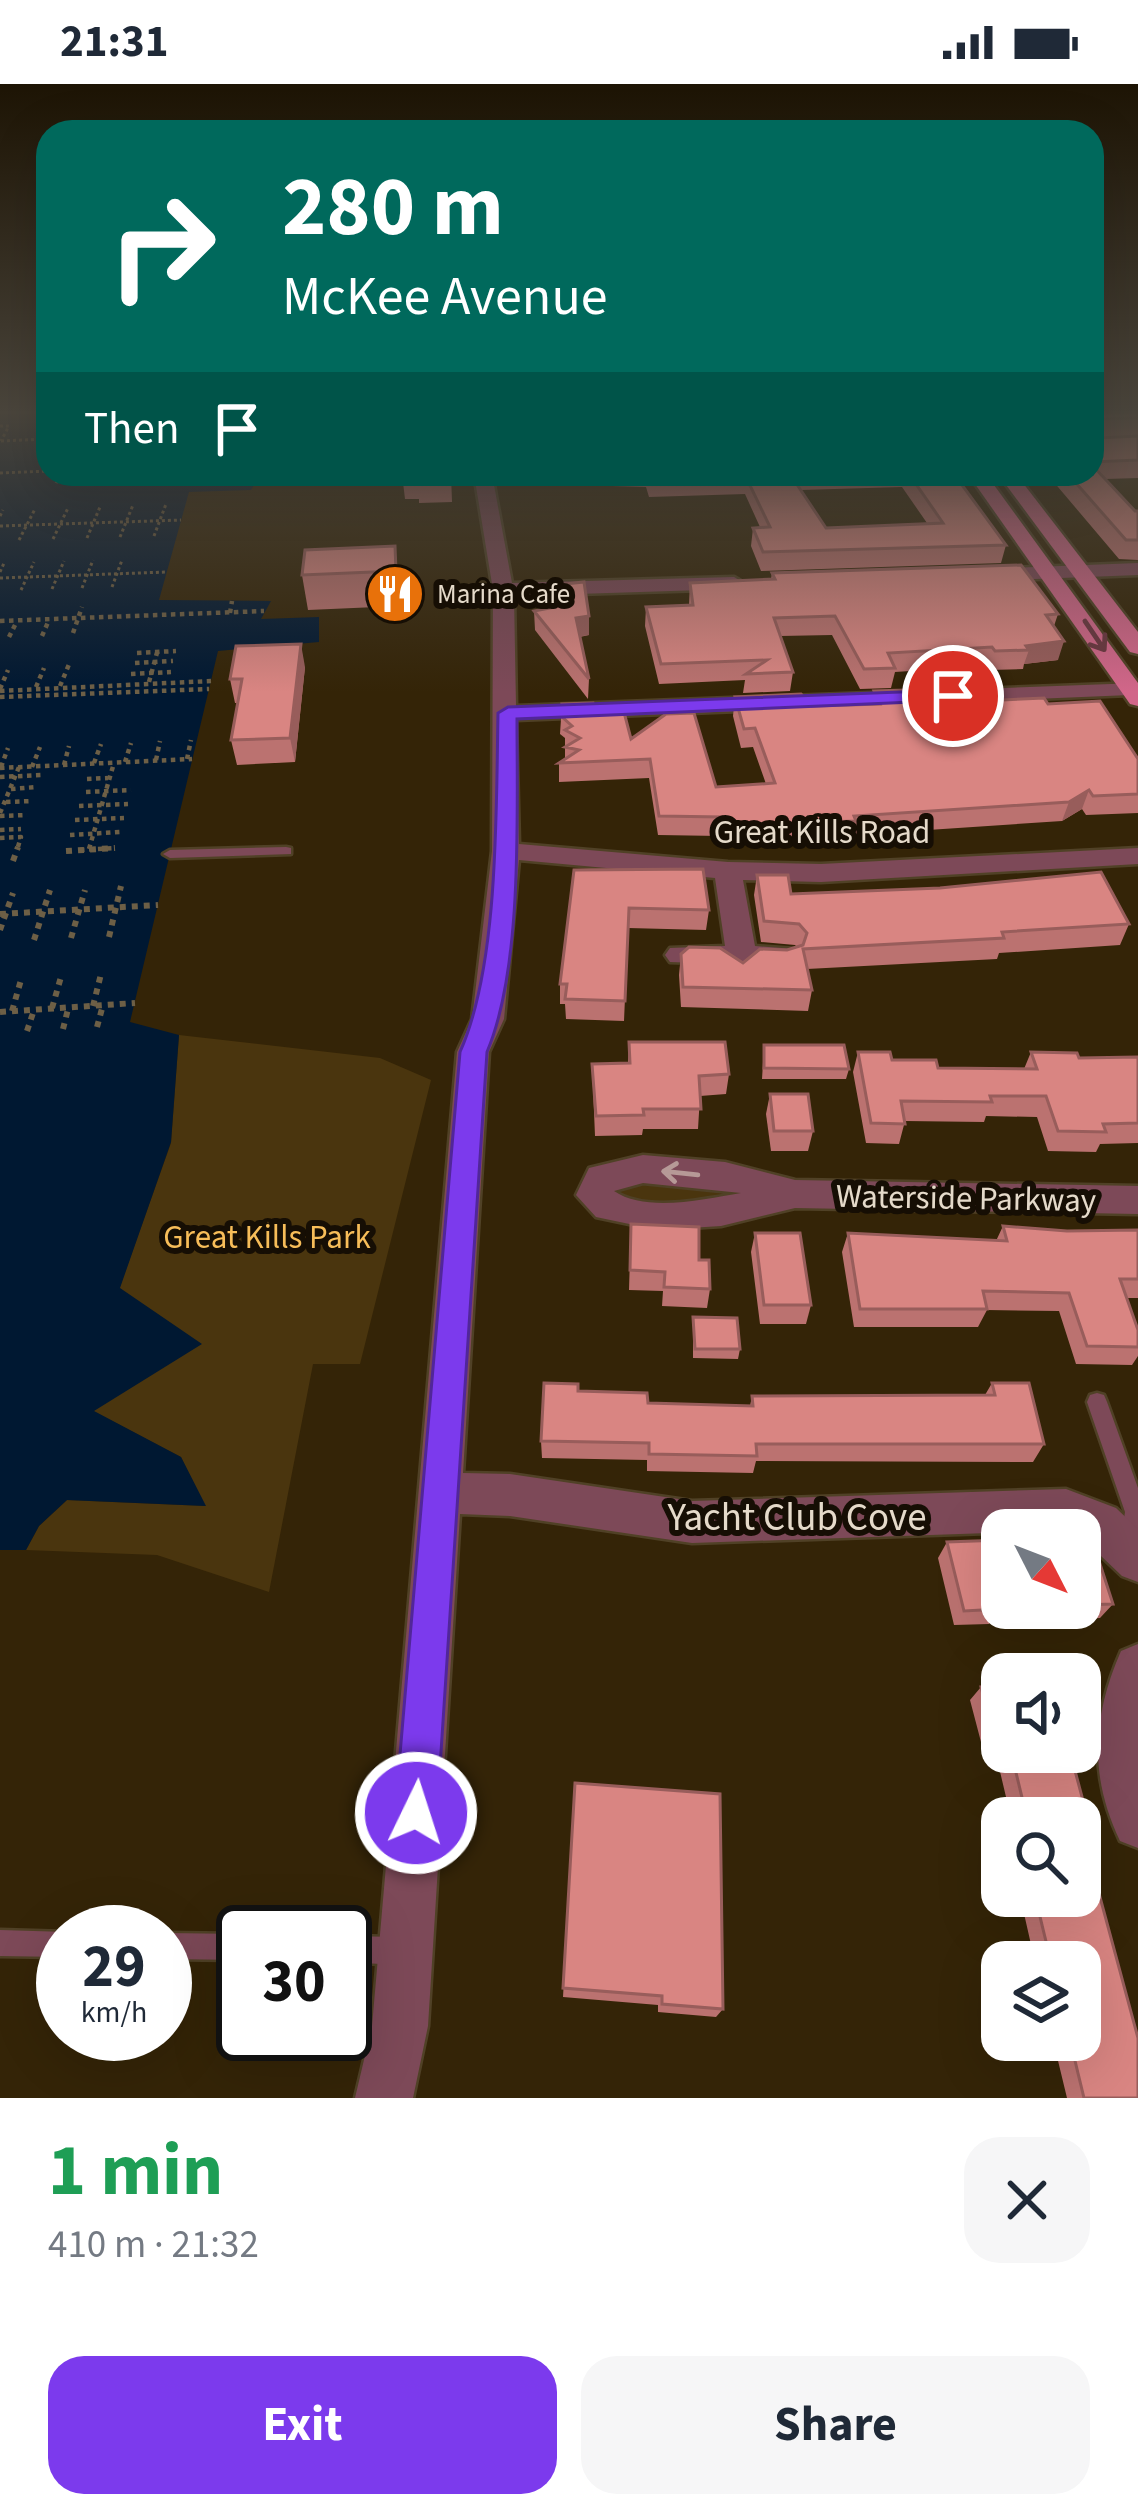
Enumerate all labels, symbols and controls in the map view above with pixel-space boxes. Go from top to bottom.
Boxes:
text: 21:31 [60,10,169,74]
text: 280 m [282,148,504,268]
icon: right [84,168,240,324]
text: McKee Avenue [282,259,608,336]
icon: arrive [204,396,270,462]
text: Then [84,397,180,461]
restaurant icon: Marina Cafe [364,563,426,625]
place label: Marina Cafe [437,575,570,614]
one-way arrow [1082,619,1107,652]
pin [902,645,1004,747]
icon: arrive [920,663,986,729]
street label: Great Kills Road [714,809,930,856]
one-way arrow [662,1161,701,1184]
street label: Waterside Parkway [835,1173,1097,1224]
park label: Great Kills Park [163,1214,371,1261]
street label: Yacht Club Cove [666,1490,927,1546]
north arrow [981,1509,1101,1629]
map controls [981,1509,1101,2061]
button: sound [981,1653,1101,1773]
position arrow [353,1750,479,1876]
button: search [981,1797,1101,1917]
speed limit sign: 30 [216,1905,372,2061]
text: 29 [82,1925,146,2010]
button: layers [981,1941,1101,2061]
text: km/h [81,1991,147,2034]
text: 1 min [48,2120,223,2223]
button: close [964,2137,1090,2263]
text: 410 m · 21:32 [48,2217,259,2273]
button: Exit [48,2356,557,2494]
button: Share [581,2356,1090,2494]

